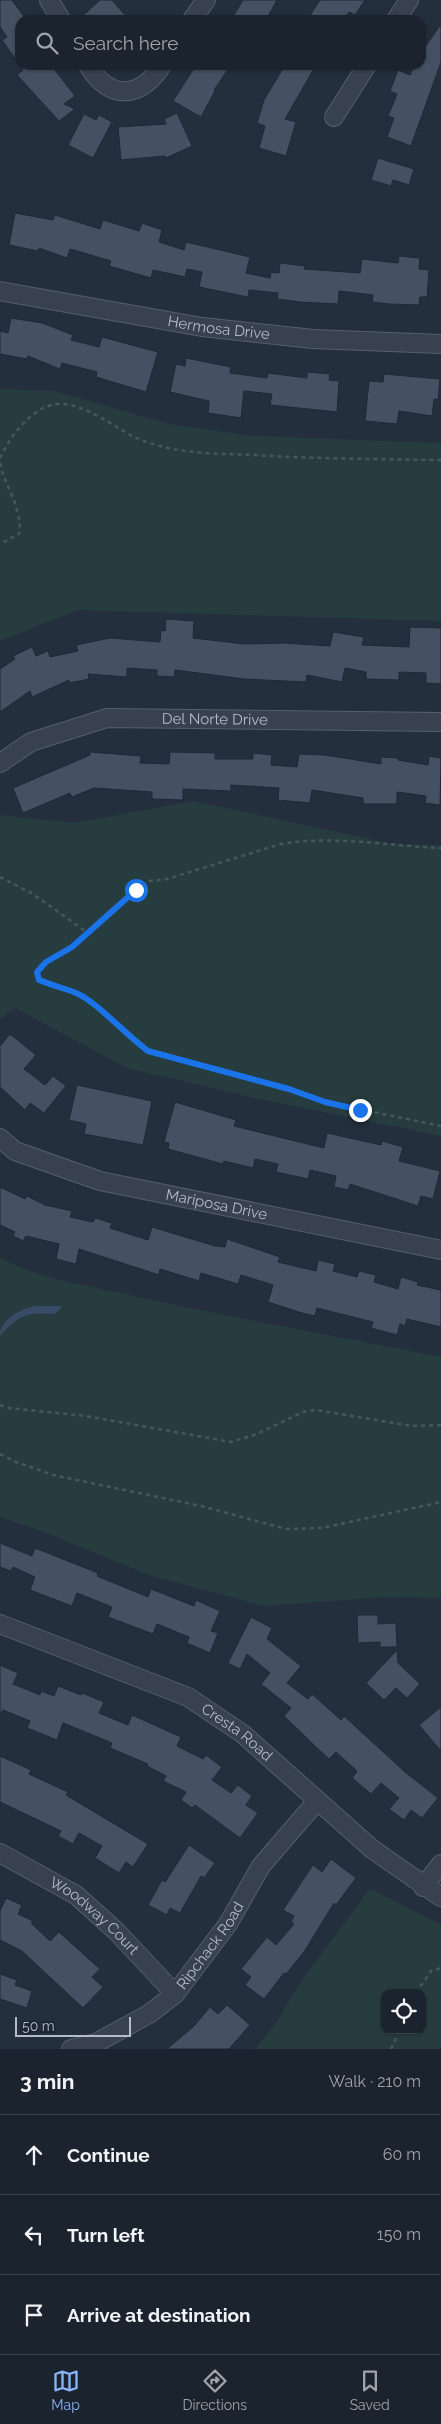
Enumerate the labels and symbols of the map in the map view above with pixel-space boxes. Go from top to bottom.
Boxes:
street label: Hermosa Drive [166,312,271,343]
street label: Del Norte Drive [162,710,268,729]
route start [125,879,148,902]
route end [349,1099,372,1122]
street label: Mariposa Drive [164,1186,269,1224]
street label: Cresta Road [198,1700,276,1765]
street label: Woodway Court [46,1873,143,1959]
street label: Ripchack Road [173,1899,248,1993]
scale bar [15,2014,131,2037]

